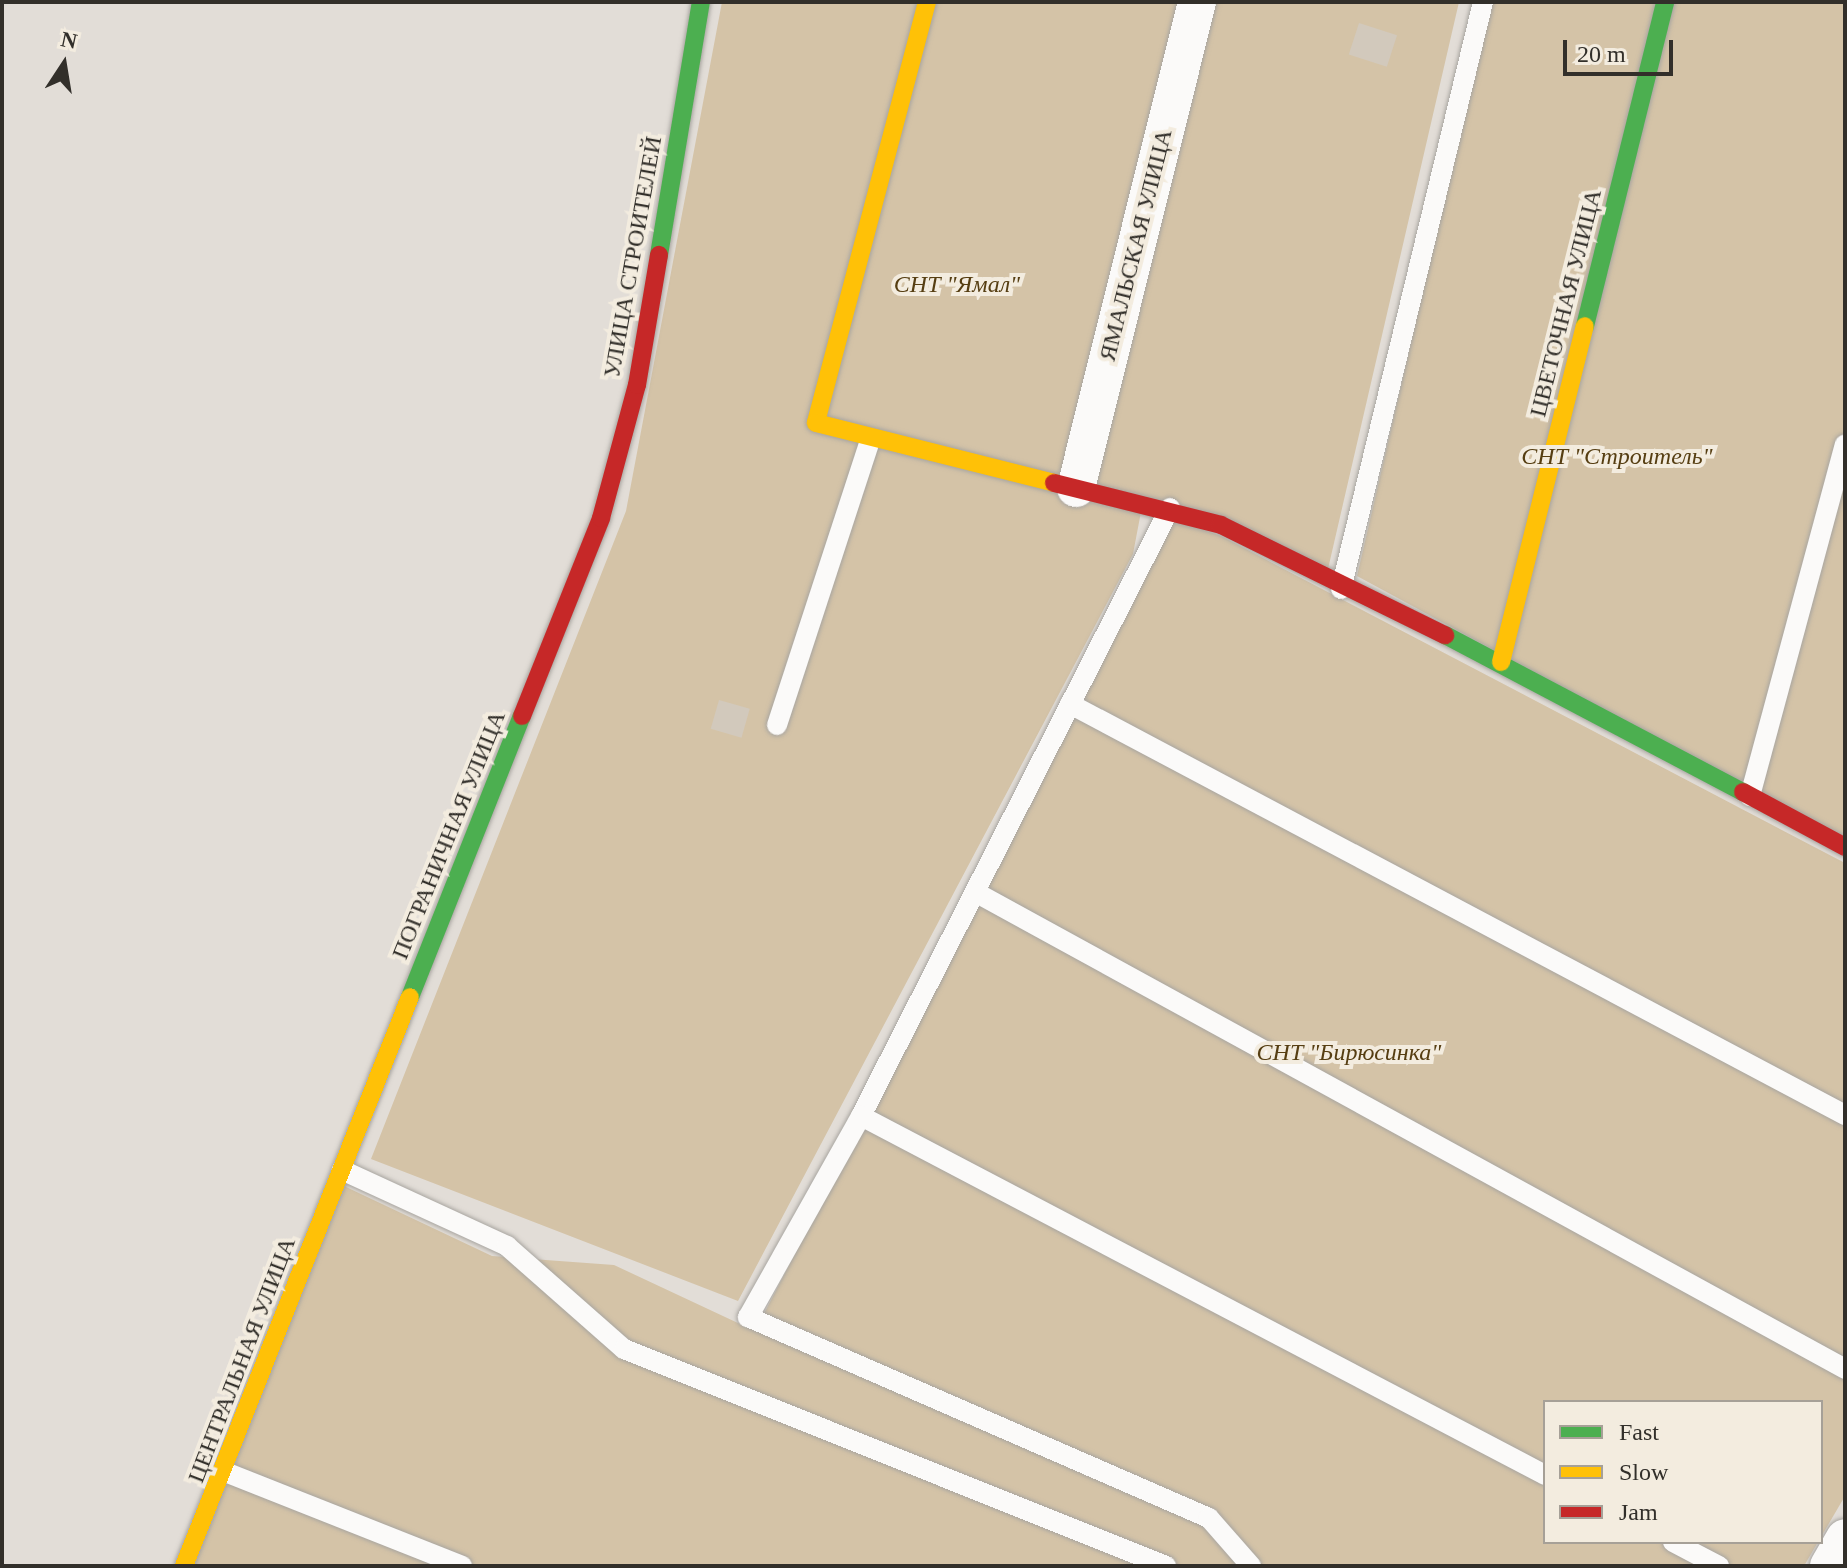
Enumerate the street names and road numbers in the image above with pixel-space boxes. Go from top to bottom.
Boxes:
street label: ЯМАЛЬСКАЯ УЛИЦА [1093,126,1179,364]
street label: УЛИЦА СТРОИТЕЛЕЙ [598,134,668,380]
street label: ЦВЕТОЧНАЯ УЛИЦА [1524,186,1608,420]
street label: ПОГРАНИЧНАЯ УЛИЦА [386,706,512,964]
street label: ЦЕНТРАЛЬНАЯ УЛИЦА [182,1233,302,1487]

